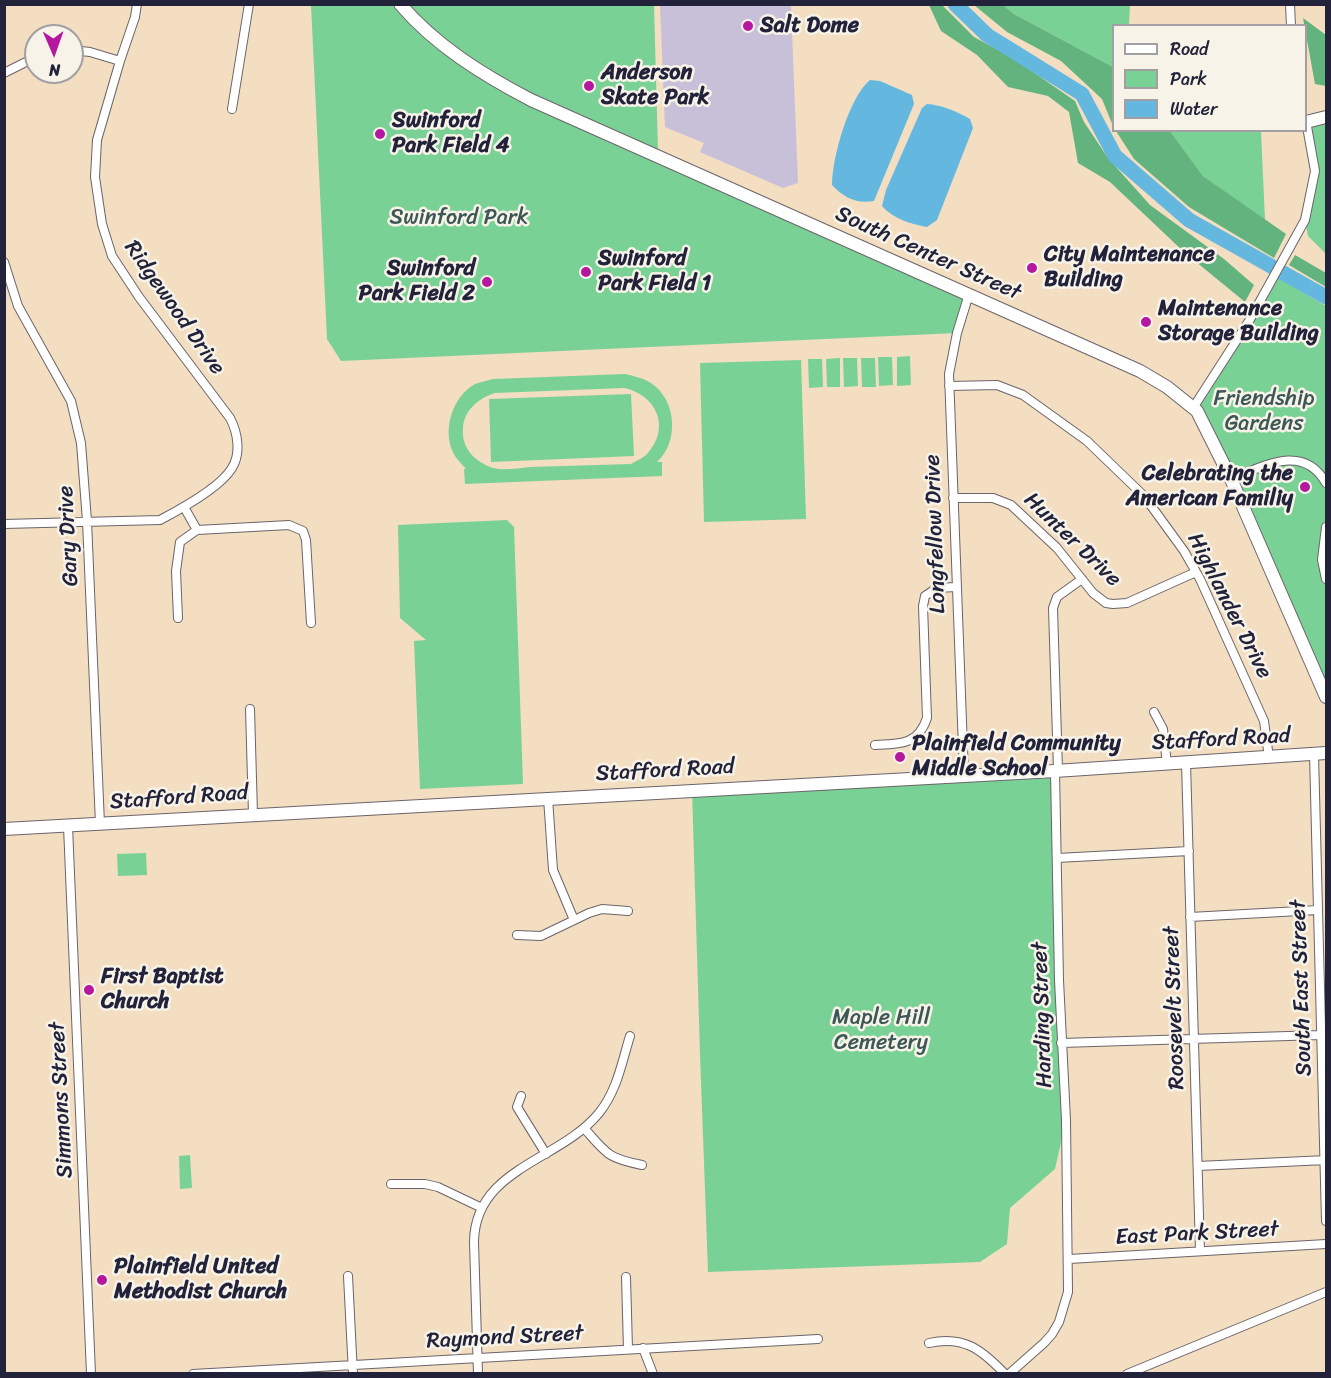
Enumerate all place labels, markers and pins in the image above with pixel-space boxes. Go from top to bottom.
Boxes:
place label: Salt Dome [760,13,859,39]
marker: Salt Dome [741,19,755,33]
place label: Anderson Skate Park [601,60,709,112]
marker: Anderson Skate Park [582,79,596,93]
place label: Swinford Park Field 4 [392,108,510,160]
marker: Swinford Park Field 4 [373,127,387,141]
place label: City Maintenance Building [1044,242,1215,294]
place label: Swinford Park Field 1 [598,246,711,298]
place label: Swinford Park Field 2 [359,256,475,308]
marker: City Maintenance Building [1025,261,1039,275]
marker: Swinford Park Field 1 [579,265,593,279]
marker: Swinford Park Field 2 [480,275,494,289]
place label: Maintenance Storage Building [1158,296,1319,348]
marker: Maintenance Storage Building [1139,315,1153,329]
place label: Celebrating the American Familiy [1126,461,1293,512]
marker: Celebrating the American Familiy [1298,480,1312,494]
place label: Plainfield Community Middle School [912,731,1121,782]
marker: Plainfield Community Middle School [893,750,907,764]
place label: First Baptist Church [101,964,224,1016]
marker: First Baptist Church [82,983,96,997]
place label: Plainfield United Methodist Church [114,1254,287,1306]
marker: Plainfield United Methodist Church [95,1273,109,1287]

